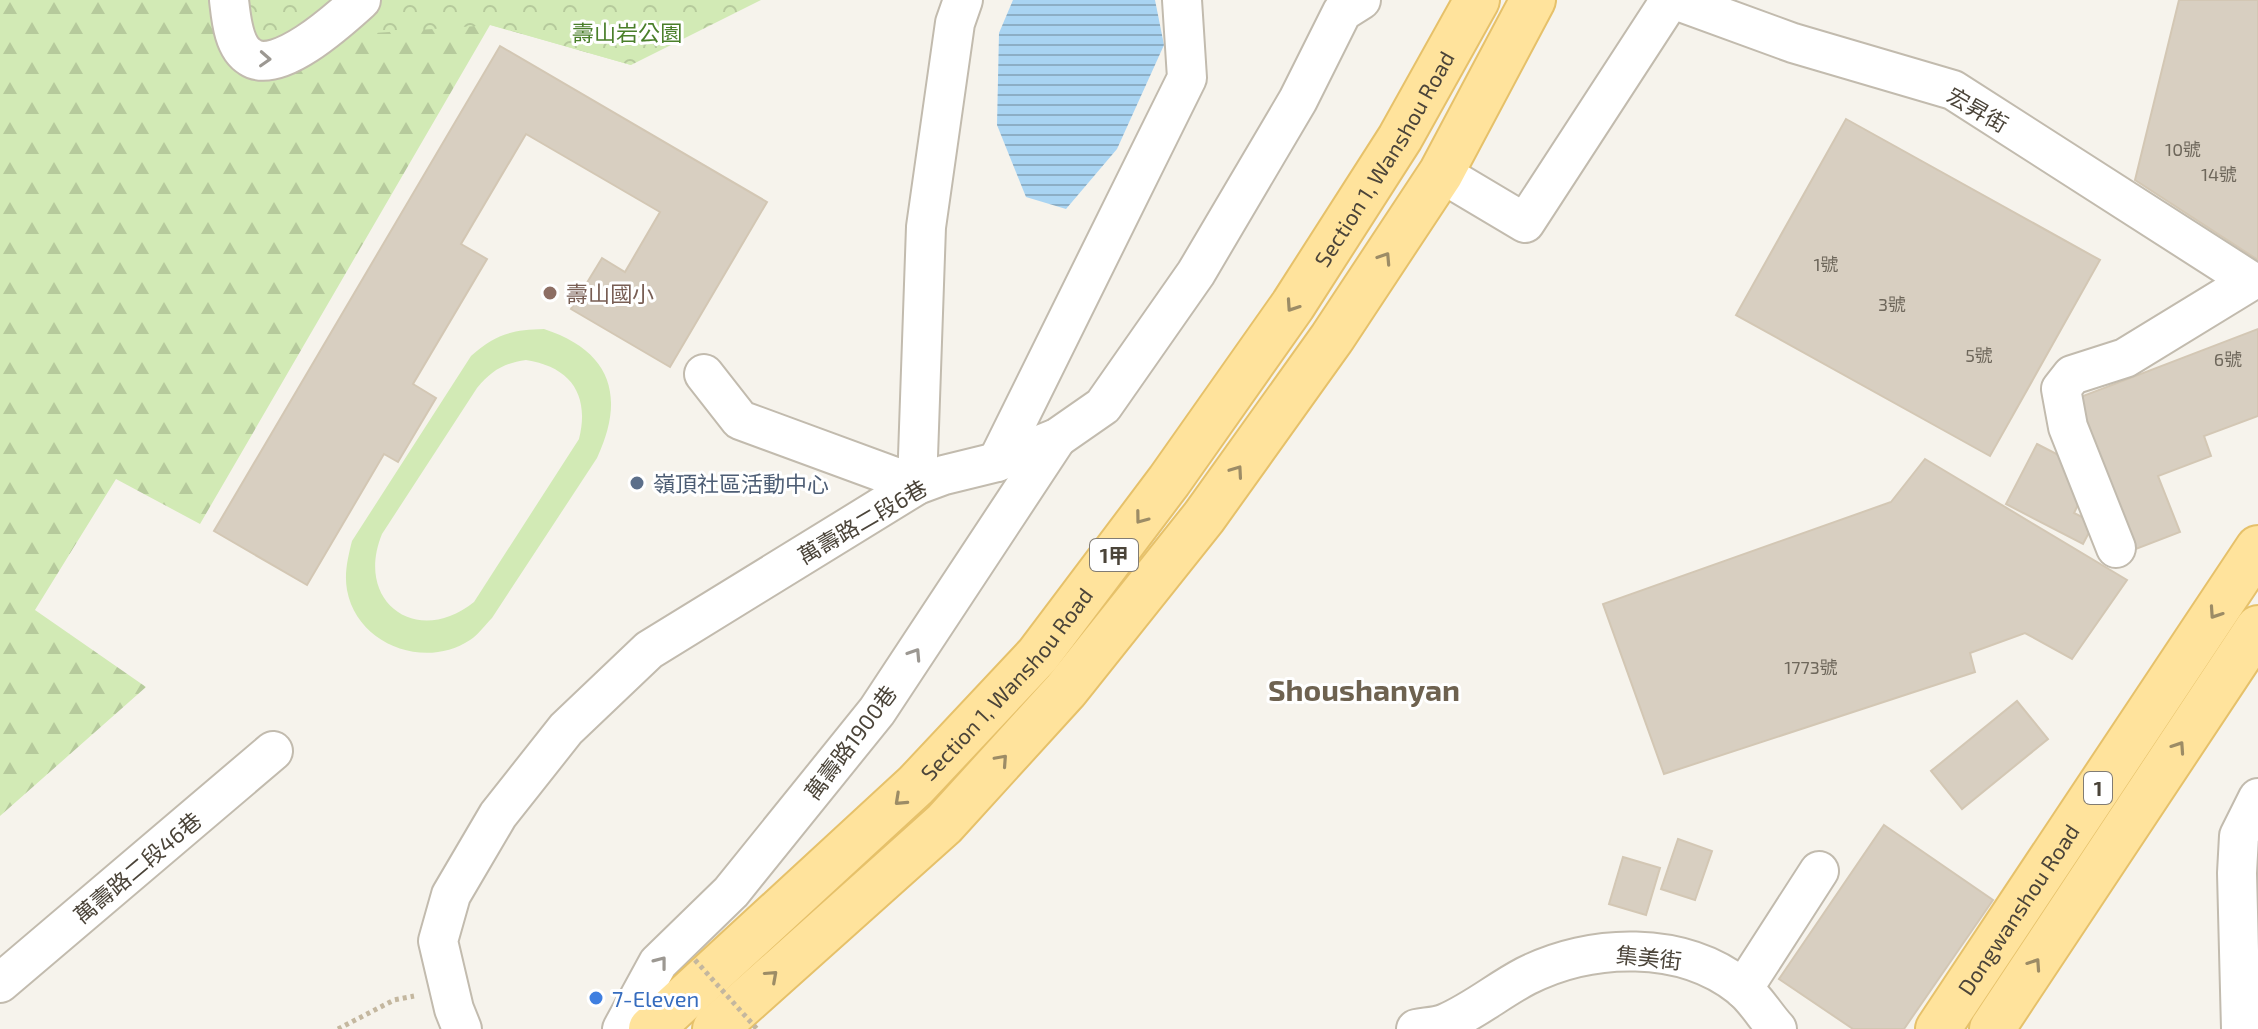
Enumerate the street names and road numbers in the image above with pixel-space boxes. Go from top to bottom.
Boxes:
street label: Section 1, Wanshou Road [1308,46,1459,271]
street label: 宏昇街 [1943,81,2013,137]
street label: 萬壽路二段6巷 [793,474,931,568]
road number: 1甲 [1090,539,1138,571]
street label: Section 1, Wanshou Road [915,582,1097,785]
street label: 萬壽路1900巷 [799,680,901,804]
road number: 1 [2084,772,2112,804]
street label: 萬壽路二段46巷 [68,806,206,928]
street label: Dongwanshou Road [1952,819,2084,999]
street label: 集美街 [1615,941,1683,973]

